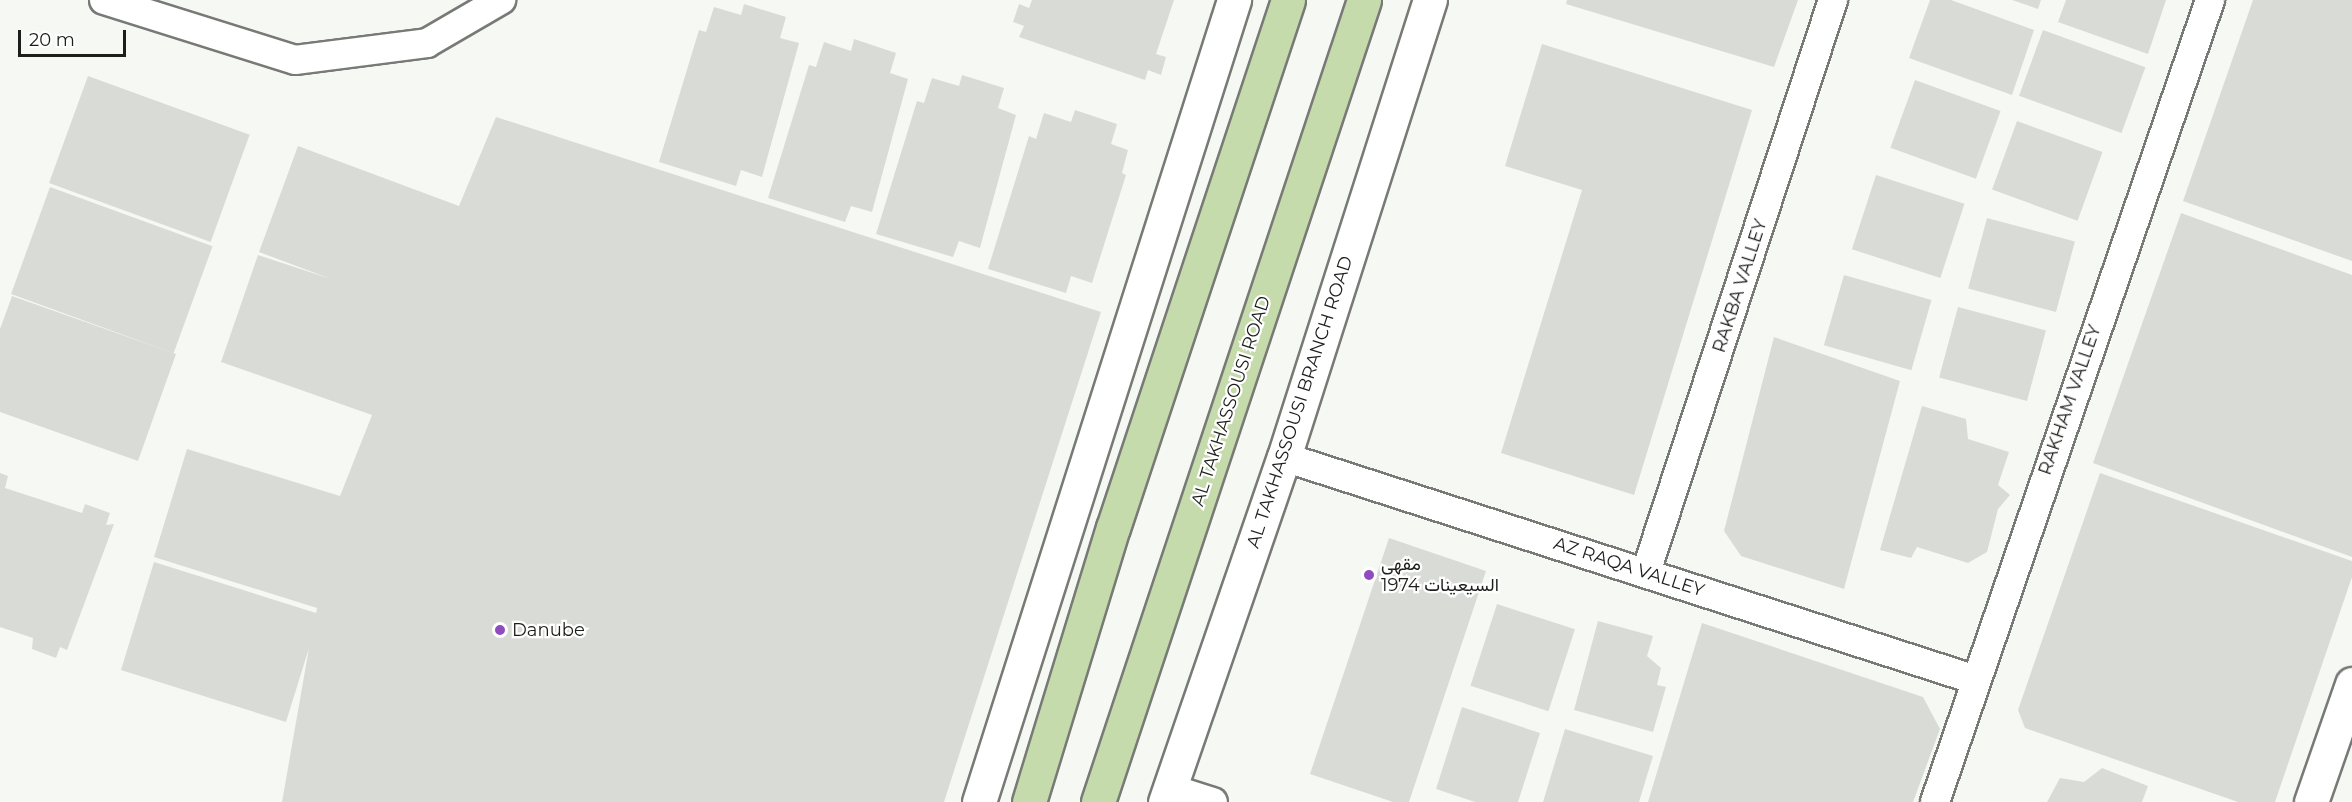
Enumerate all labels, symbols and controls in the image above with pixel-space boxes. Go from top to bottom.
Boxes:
scale bar [21,18,129,56]
text: 20 m [29,29,75,51]
street label: RAKBA VALLEY [1708,216,1772,356]
street label: AL TAKHASSOUSI BRANCH ROAD [1242,253,1358,551]
street label: AL TAKHASSOUSI ROAD [1187,293,1275,509]
street label: RAKHAM VALLEY [2034,322,2106,478]
street label: AZ RAQA VALLEY [1551,532,1707,602]
place label: مقهى السيعينات 1974 [1381,554,1499,596]
marker: مقهى السيعينات 1974 [1362,568,1376,582]
place label: Danube [512,619,585,641]
marker: Danube [493,623,507,637]

